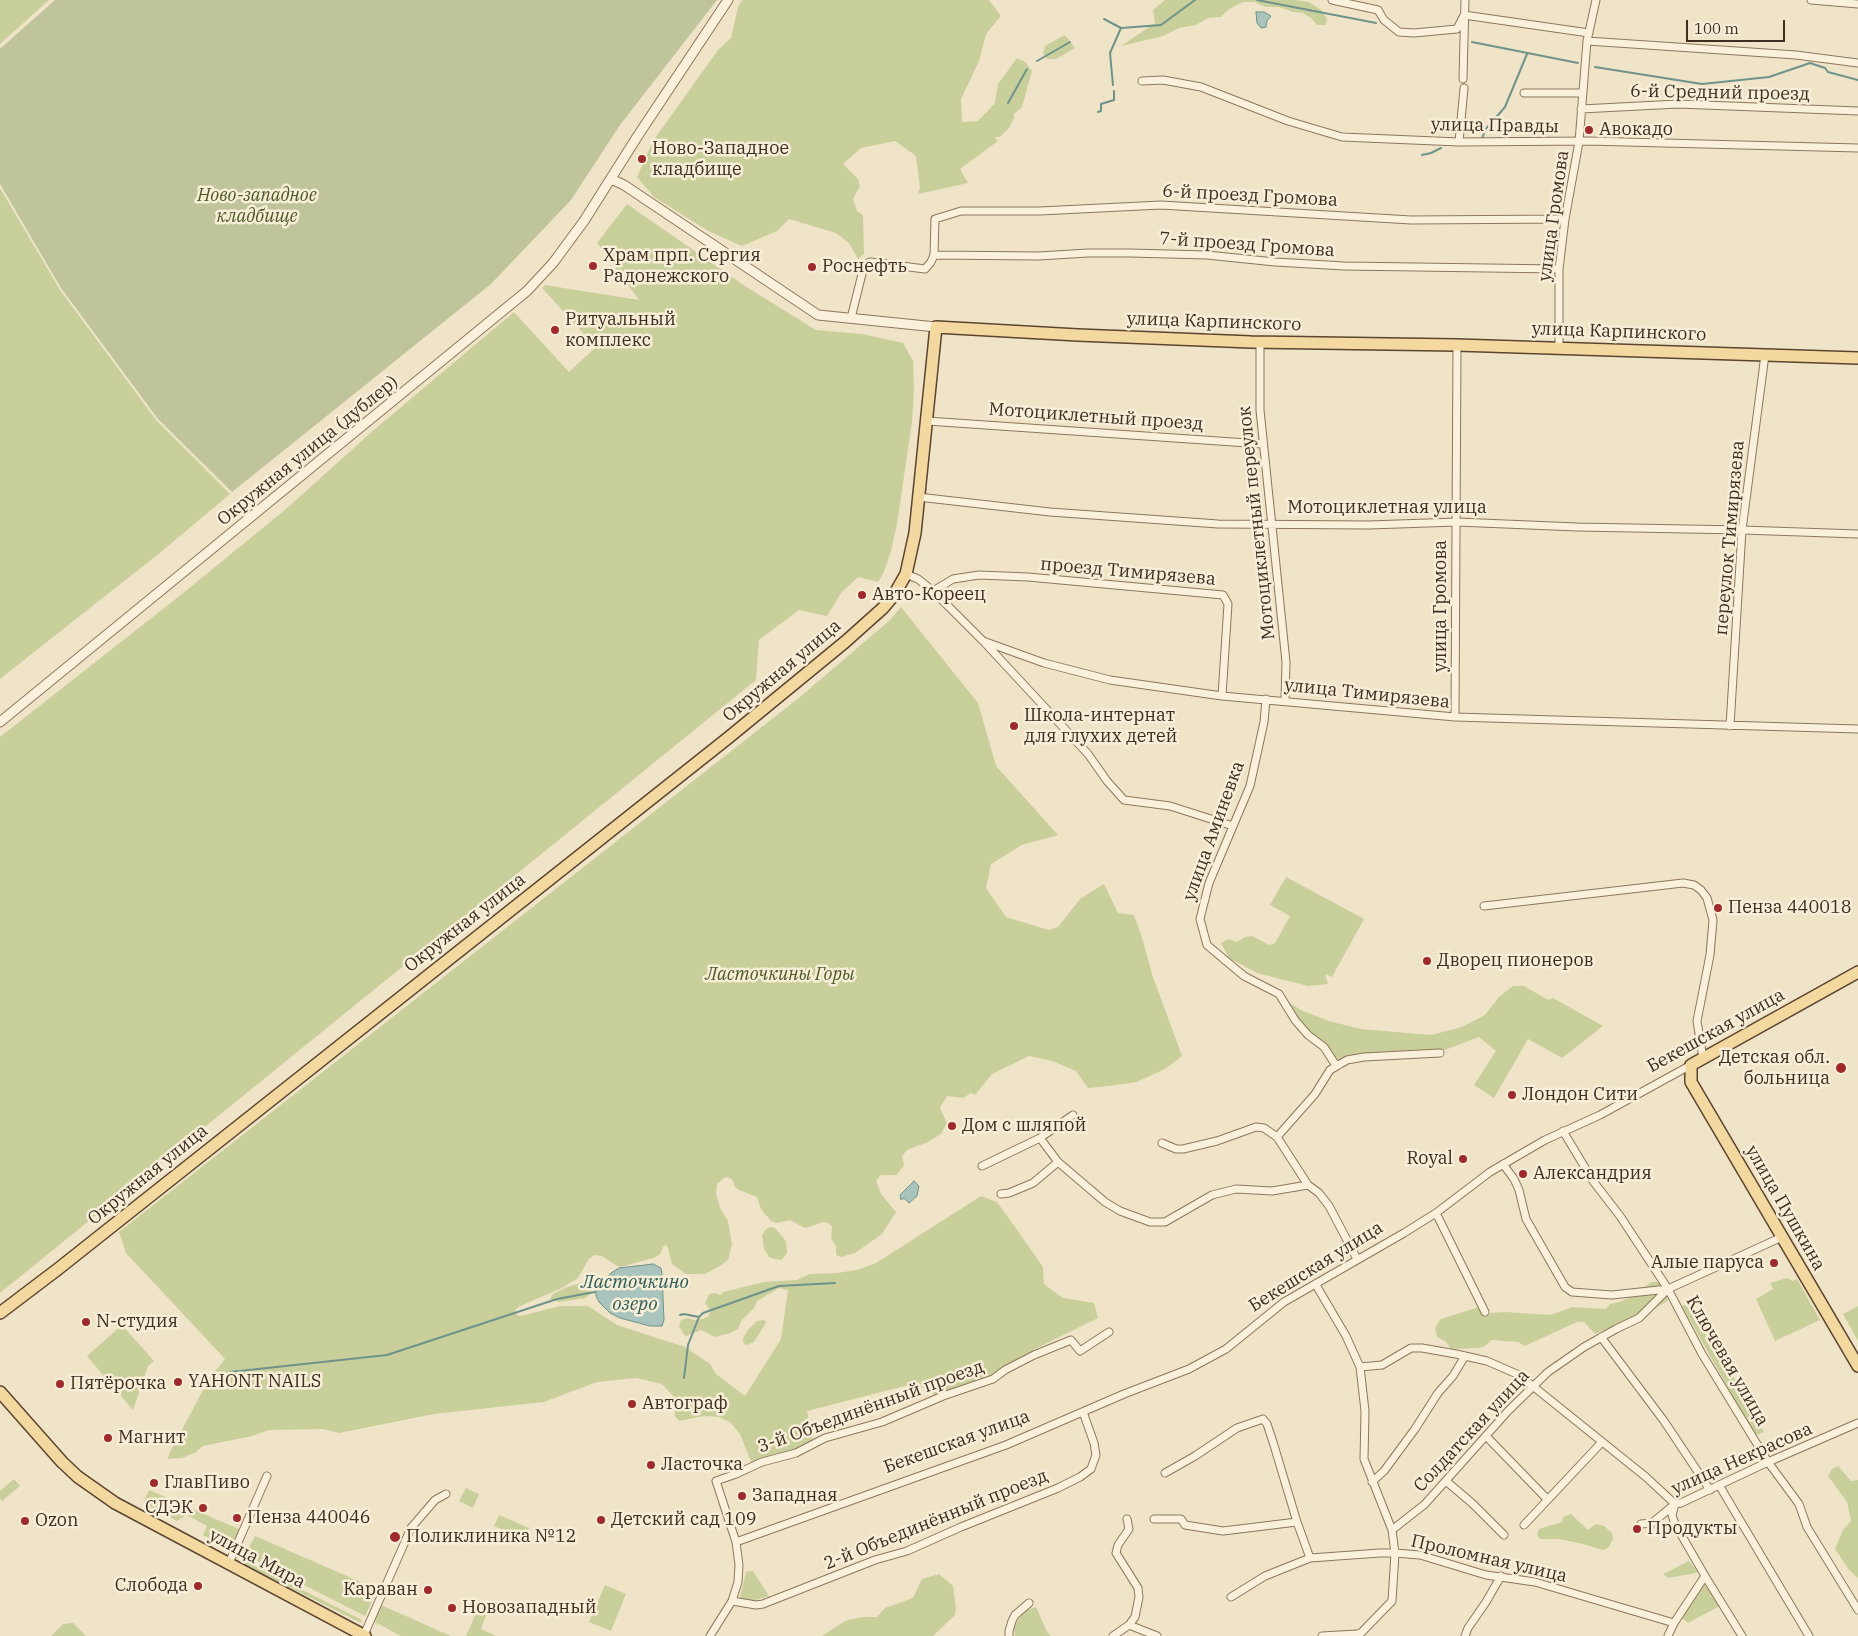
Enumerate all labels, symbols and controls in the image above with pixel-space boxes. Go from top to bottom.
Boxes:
scale bar [1688,10,1787,42]
text: 100 m [1694,19,1739,38]
street label: 6-й Средний проезд [1630,81,1810,105]
street label: улица Правды [1431,114,1559,138]
place label: Авокадо [1599,119,1673,141]
marker: Авокадо [1583,124,1595,136]
place label: Ново-Западное кладбище [652,138,789,180]
street label: улица Громова [1534,149,1574,283]
marker: Ново-Западное кладбище [636,153,648,165]
street label: 6-й проезд Громова [1162,181,1338,211]
park label: Ново-западное кладбище [197,185,317,228]
street label: 7-й проезд Громова [1159,228,1335,262]
place label: Храм прп. Сергия Радонежского [603,245,761,288]
place label: Роснефть [822,256,907,278]
marker: Храм прп. Сергия Радонежского [587,260,599,272]
marker: Роснефть [806,261,818,273]
street label: улица Карпинского [1126,308,1302,336]
place label: Ритуальный комплекс [565,309,676,352]
street label: улица Карпинского [1531,318,1707,346]
marker: Ритуальный комплекс [549,324,561,336]
street label: Окружная улица (дублер) [213,371,403,531]
street label: Мотоциклетный проезд [988,399,1204,435]
street label: Мотоциклетный переулок [1234,405,1280,641]
street label: переулок Тимирязева [1711,440,1749,636]
street label: Мотоциклетная улица [1287,497,1487,519]
street label: улица Громова [1430,540,1452,672]
street label: проезд Тимирязева [1039,554,1217,590]
place label: Авто-Кореец [872,584,986,606]
marker: Авто-Кореец [856,589,868,601]
street label: Окружная улица [718,615,846,727]
street label: улица Тимирязева [1283,675,1451,713]
place label: Школа-интернат для глухих детей [1024,705,1177,748]
marker: Школа-интернат для глухих детей [1008,720,1020,732]
street label: улица Аминевка [1179,758,1249,904]
street label: Окружная улица [400,869,530,977]
place label: Пенза 440018 [1728,897,1852,919]
marker: Пенза 440018 [1712,902,1724,914]
place label: Дворец пионеров [1437,950,1594,972]
marker: Дворец пионеров [1421,955,1433,967]
park label: Ласточкины Горы [705,964,855,986]
street label: Бекешская улица [1643,984,1789,1078]
place label: Детская обл. больница [1719,1047,1830,1090]
marker: Детская обл. больница [1834,1061,1848,1075]
place label: Лондон Сити [1522,1084,1638,1106]
marker: Лондон Сити [1506,1089,1518,1101]
place label: Дом с шляпой [962,1115,1086,1137]
street label: Окружная улица [84,1120,212,1230]
marker: Дом с шляпой [946,1120,958,1132]
street label: улица Пушкина [1740,1142,1830,1274]
place label: Royal [1407,1148,1453,1170]
marker: Royal [1457,1153,1469,1165]
place label: Александрия [1533,1163,1652,1185]
marker: Александрия [1517,1168,1529,1180]
street label: Бекешская улица [1245,1217,1387,1317]
place label: Алые паруса [1651,1252,1764,1274]
marker: Алые паруса [1768,1257,1780,1269]
water label: Ласточкино озеро [581,1272,689,1316]
street label: Ключевая улица [1681,1292,1773,1430]
place label: N-студия [96,1311,178,1333]
marker: N-студия [80,1316,92,1328]
street label: 3-й Объединённый проезд [755,1356,987,1458]
street label: Солдатская улица [1410,1365,1534,1497]
place label: YAHONT NAILS [188,1371,321,1393]
place label: Пятёрочка [70,1373,166,1395]
marker: YAHONT NAILS [172,1376,184,1388]
marker: Пятёрочка [54,1378,66,1390]
place label: Автограф [642,1393,728,1415]
marker: Автограф [626,1398,638,1410]
street label: Бекешская улица [881,1406,1033,1478]
street label: улица Некрасова [1668,1418,1816,1500]
place label: Магнит [118,1427,185,1449]
marker: Магнит [102,1432,114,1444]
place label: Ласточка [661,1454,743,1476]
marker: Ласточка [645,1459,657,1471]
street label: 2-й Объединённый проезд [821,1465,1051,1575]
place label: ГлавПиво [164,1472,250,1494]
marker: ГлавПиво [148,1477,160,1489]
place label: Западная [752,1485,838,1507]
marker: Западная [736,1490,748,1502]
place label: СДЭК [145,1497,193,1519]
marker: СДЭК [197,1502,209,1514]
place label: Пенза 440046 [247,1507,371,1529]
place label: Детский сад 109 [611,1509,757,1531]
place label: Ozon [35,1510,79,1532]
marker: Пенза 440046 [231,1512,243,1524]
marker: Детский сад 109 [595,1514,607,1526]
marker: Ozon [19,1515,31,1527]
place label: Продукты [1647,1518,1737,1540]
marker: Продукты [1631,1523,1643,1535]
street label: улица Мира [205,1525,309,1593]
place label: Поликлиника №12 [406,1526,576,1548]
marker: Поликлиника №12 [388,1530,402,1544]
street label: Проломная улица [1409,1531,1569,1587]
place label: Слобода [115,1575,188,1597]
place label: Караван [343,1579,418,1601]
marker: Слобода [192,1580,204,1592]
marker: Караван [422,1584,434,1596]
place label: Новозападный [462,1597,597,1619]
marker: Новозападный [446,1602,458,1614]

